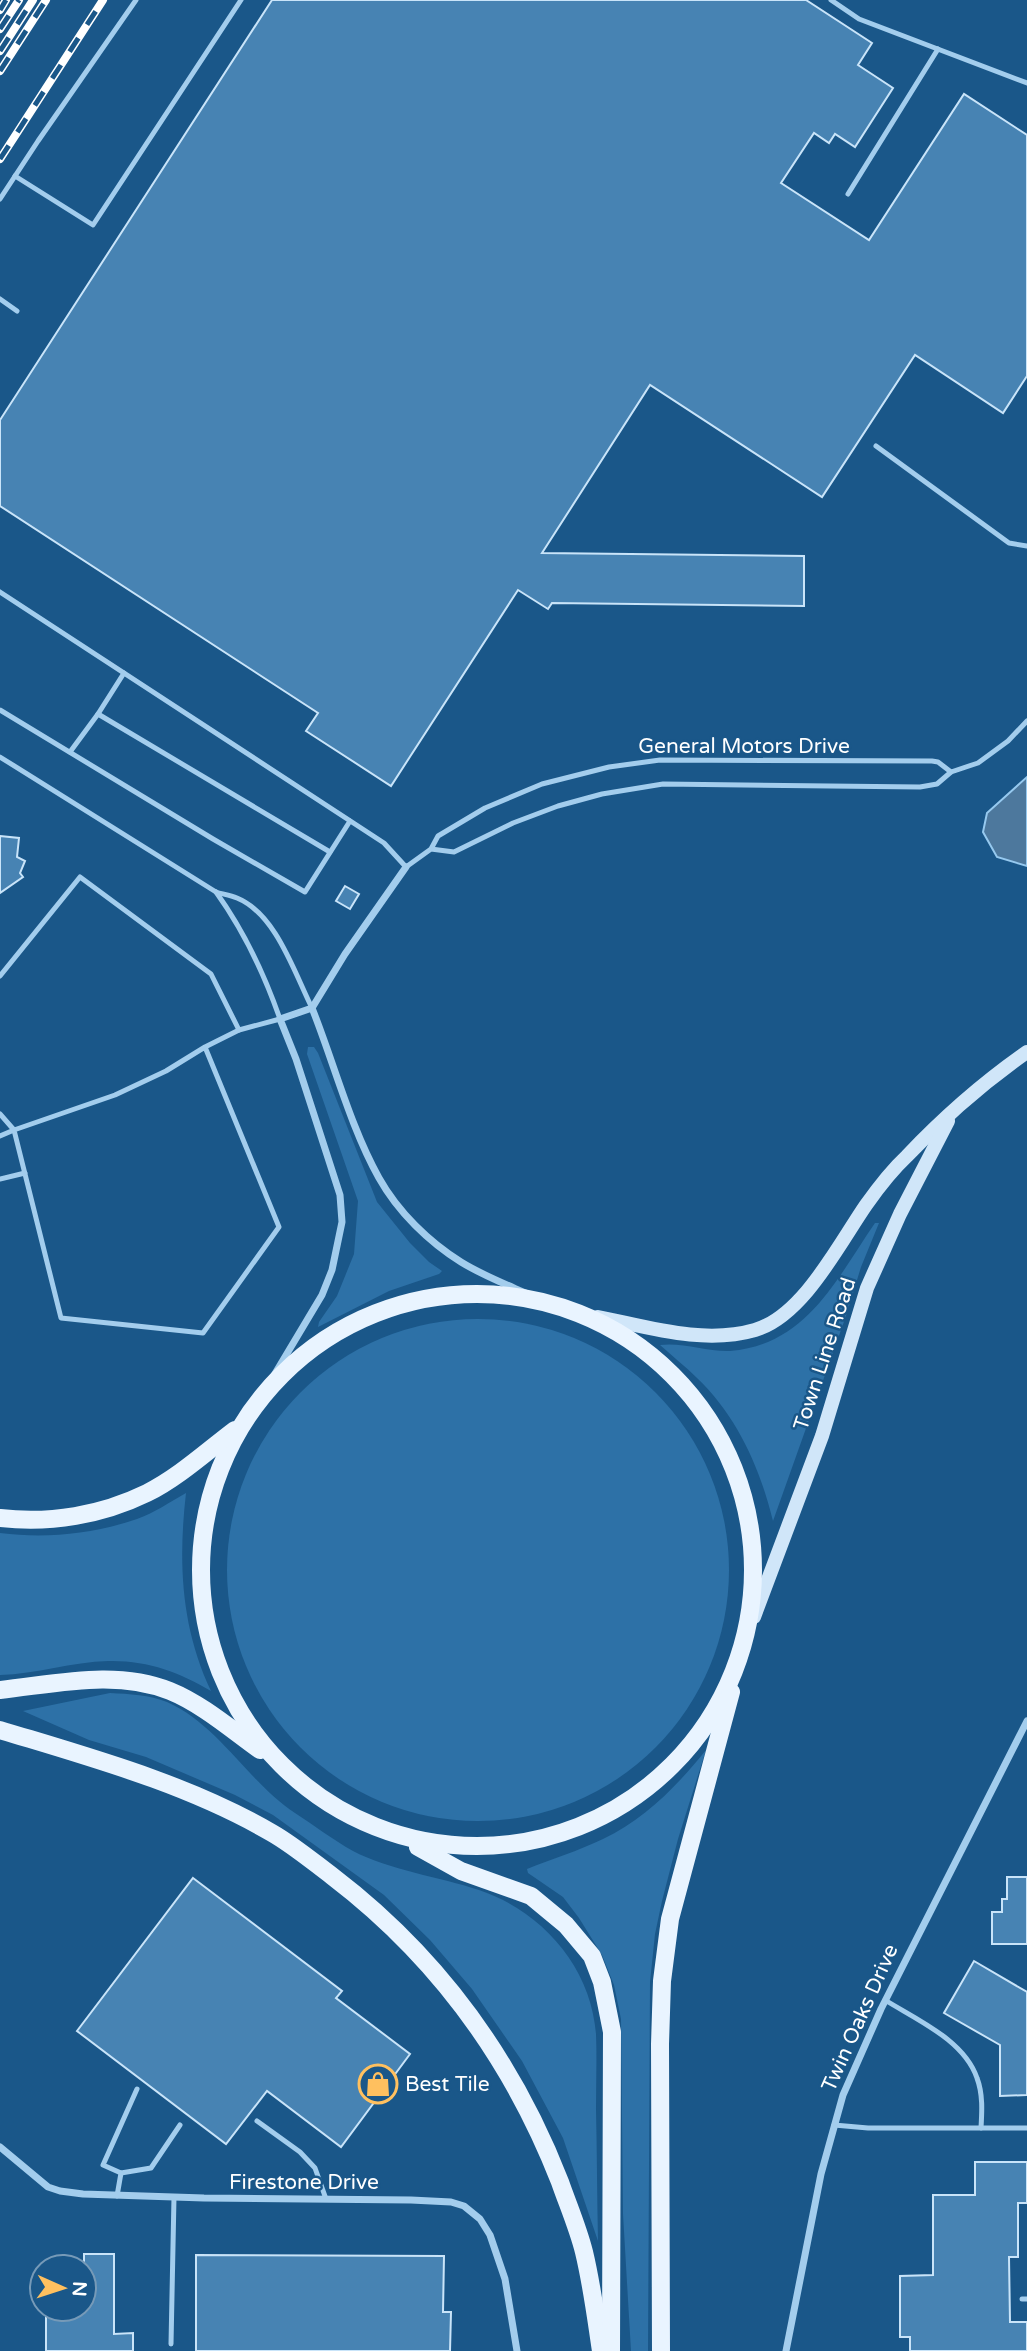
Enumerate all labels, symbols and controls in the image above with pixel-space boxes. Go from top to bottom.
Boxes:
street label: General Motors Drive [638,734,850,759]
street label: Town Line Road [789,1274,861,1434]
street label: Twin Oaks Drive [816,1940,904,2096]
shop icon: Best Tile [357,2063,399,2105]
place label: Best Tile [405,2072,490,2097]
street label: Firestone Drive [229,2170,379,2195]
north arrow [28,2253,98,2323]
text: N [68,2281,90,2297]

